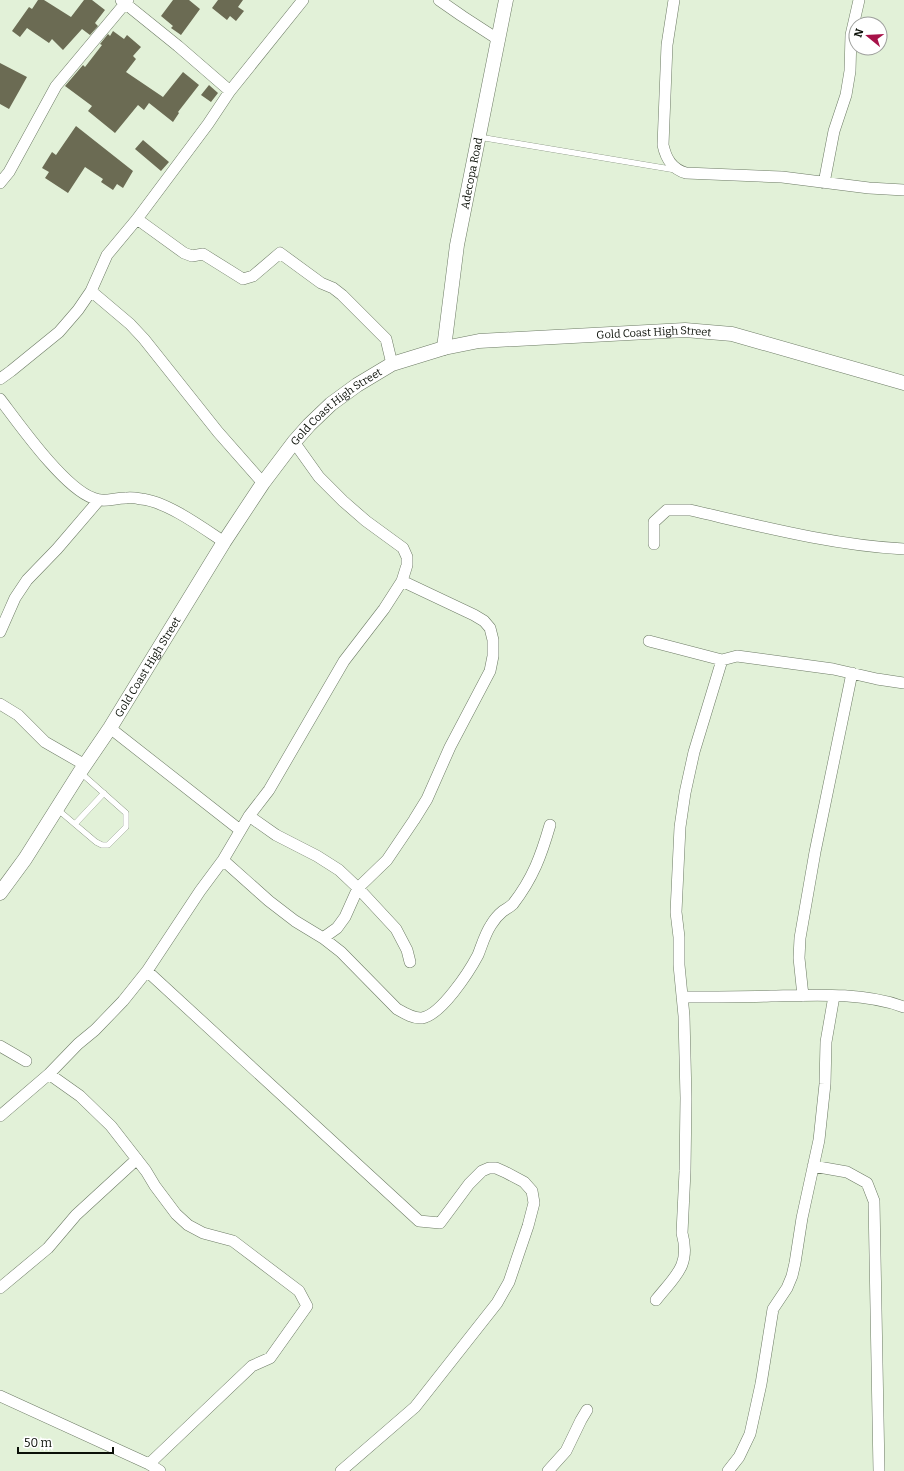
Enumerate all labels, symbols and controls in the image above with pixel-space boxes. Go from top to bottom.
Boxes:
north arrow [848,16,888,56]
text: N [851,27,867,39]
street label: Adecopa Road [458,136,485,210]
street label: Gold Coast High Street [596,323,712,341]
street label: Gold Coast High Street [288,365,384,448]
street label: Gold Coast High Street [112,614,183,719]
scale bar [18,1429,113,1455]
text: 50 m [24,1436,53,1450]

